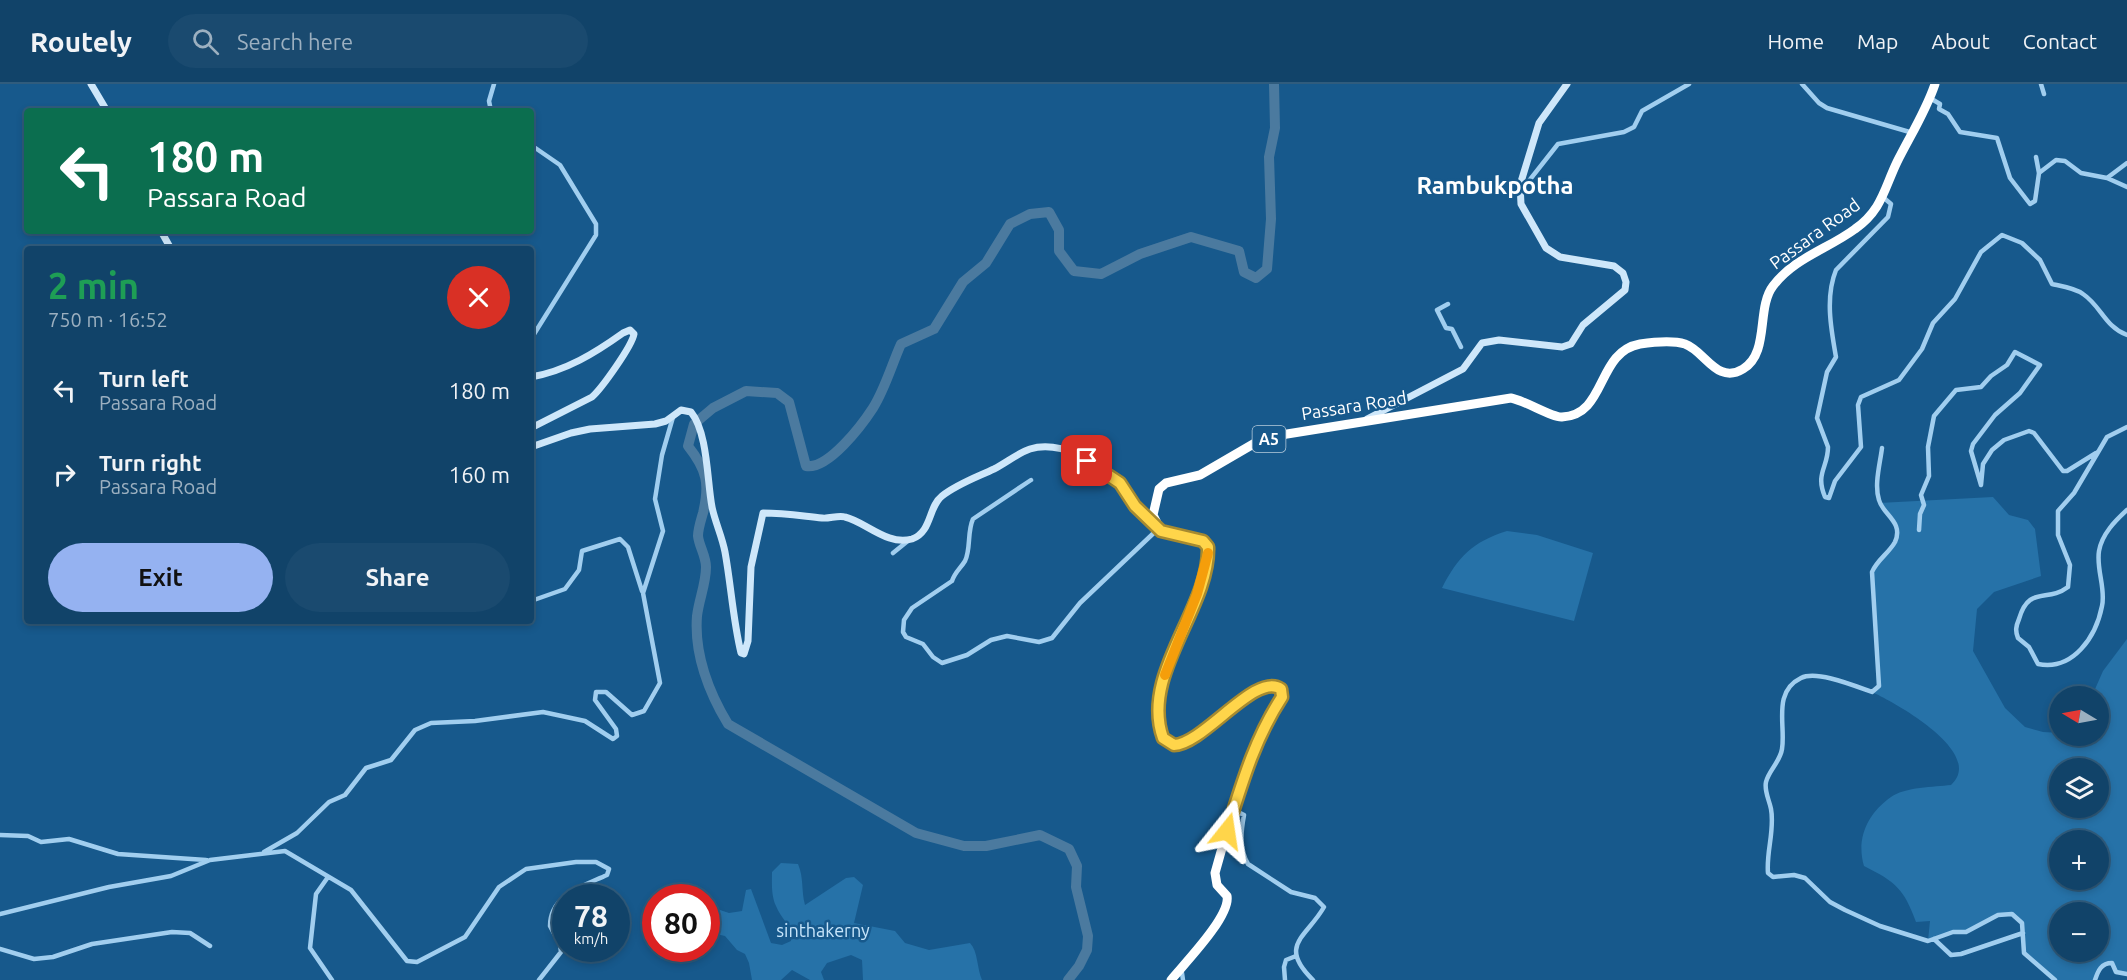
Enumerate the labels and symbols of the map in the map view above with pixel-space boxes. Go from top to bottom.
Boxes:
district label: Rambukpotha [1416,172,1574,199]
street label: Passara Road [1765,194,1863,273]
street label: Passara Road [1300,387,1408,423]
road number: A5 [1252,426,1286,452]
pin [1061,435,1112,486]
north arrow [2049,686,2109,746]
position arrow [1195,799,1259,863]
speed limit sign: 80 [642,884,720,962]
park label: sinthakerny [776,920,870,940]

